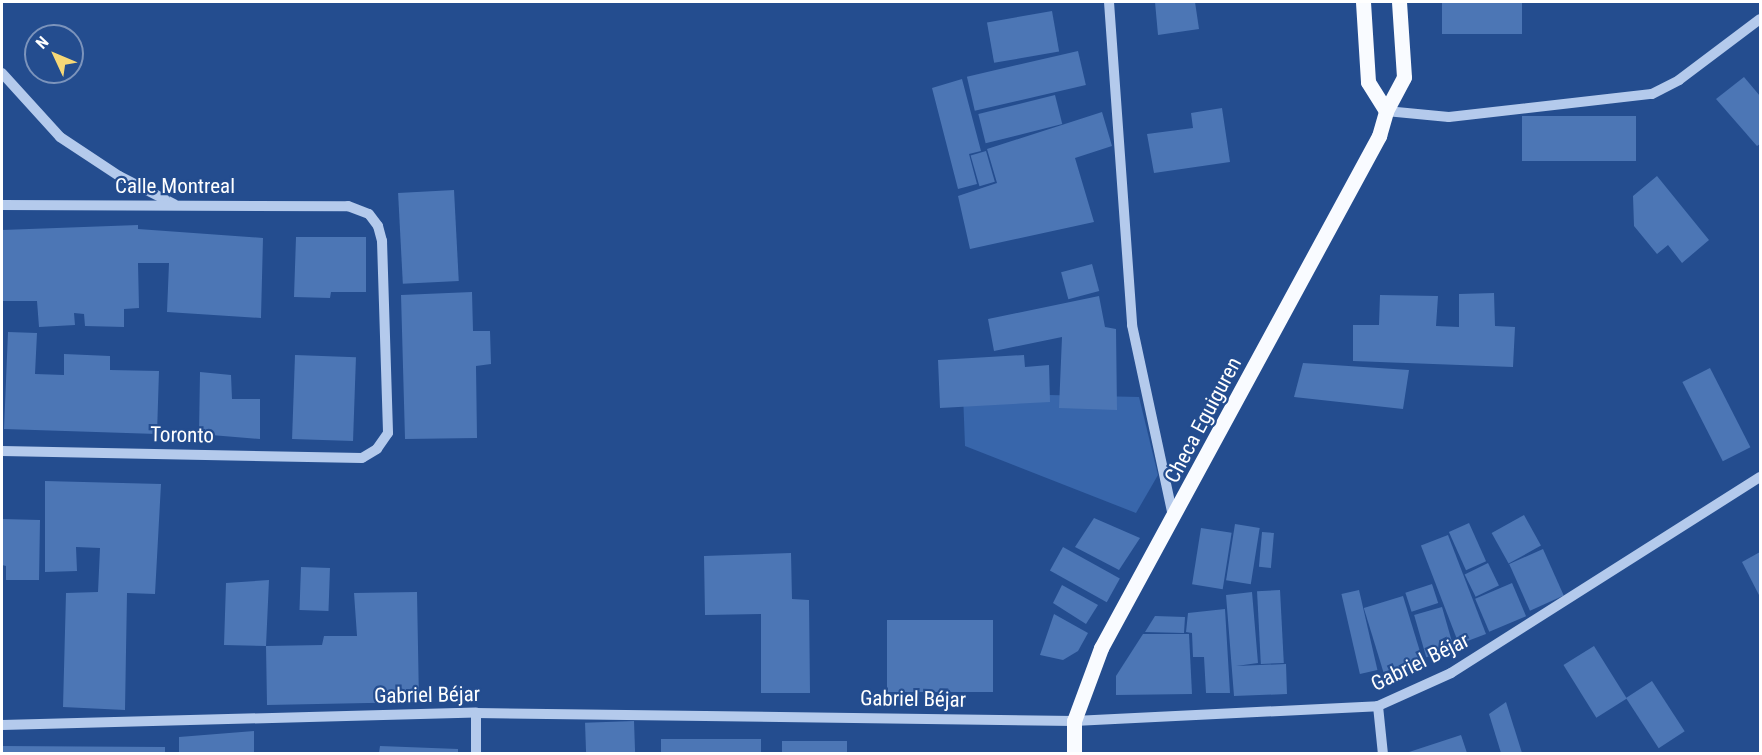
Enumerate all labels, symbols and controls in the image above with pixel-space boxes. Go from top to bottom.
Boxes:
north arrow [24,24,84,84]
text: N [32,32,52,53]
street label: Calle Montreal [115,173,235,199]
street label: Checa Eguiguren [1159,353,1247,487]
street label: Toronto [150,422,214,448]
street label: Gabriel Béjar [1367,627,1473,697]
street label: Gabriel Béjar [374,681,480,709]
street label: Gabriel Béjar [860,685,966,713]

